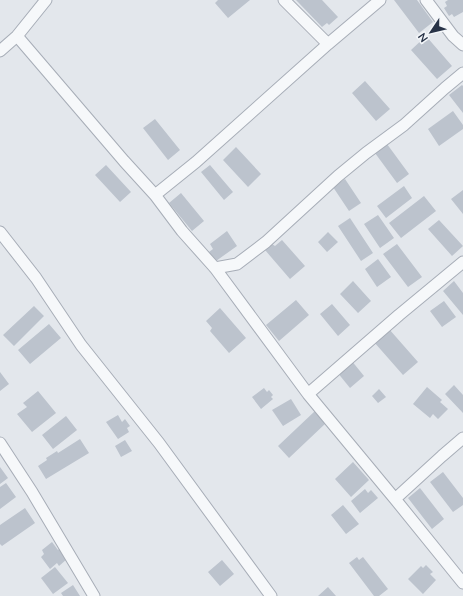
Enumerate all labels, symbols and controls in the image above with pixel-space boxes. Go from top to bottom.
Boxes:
north arrow [411,12,451,52]
text: N [415,30,431,45]

